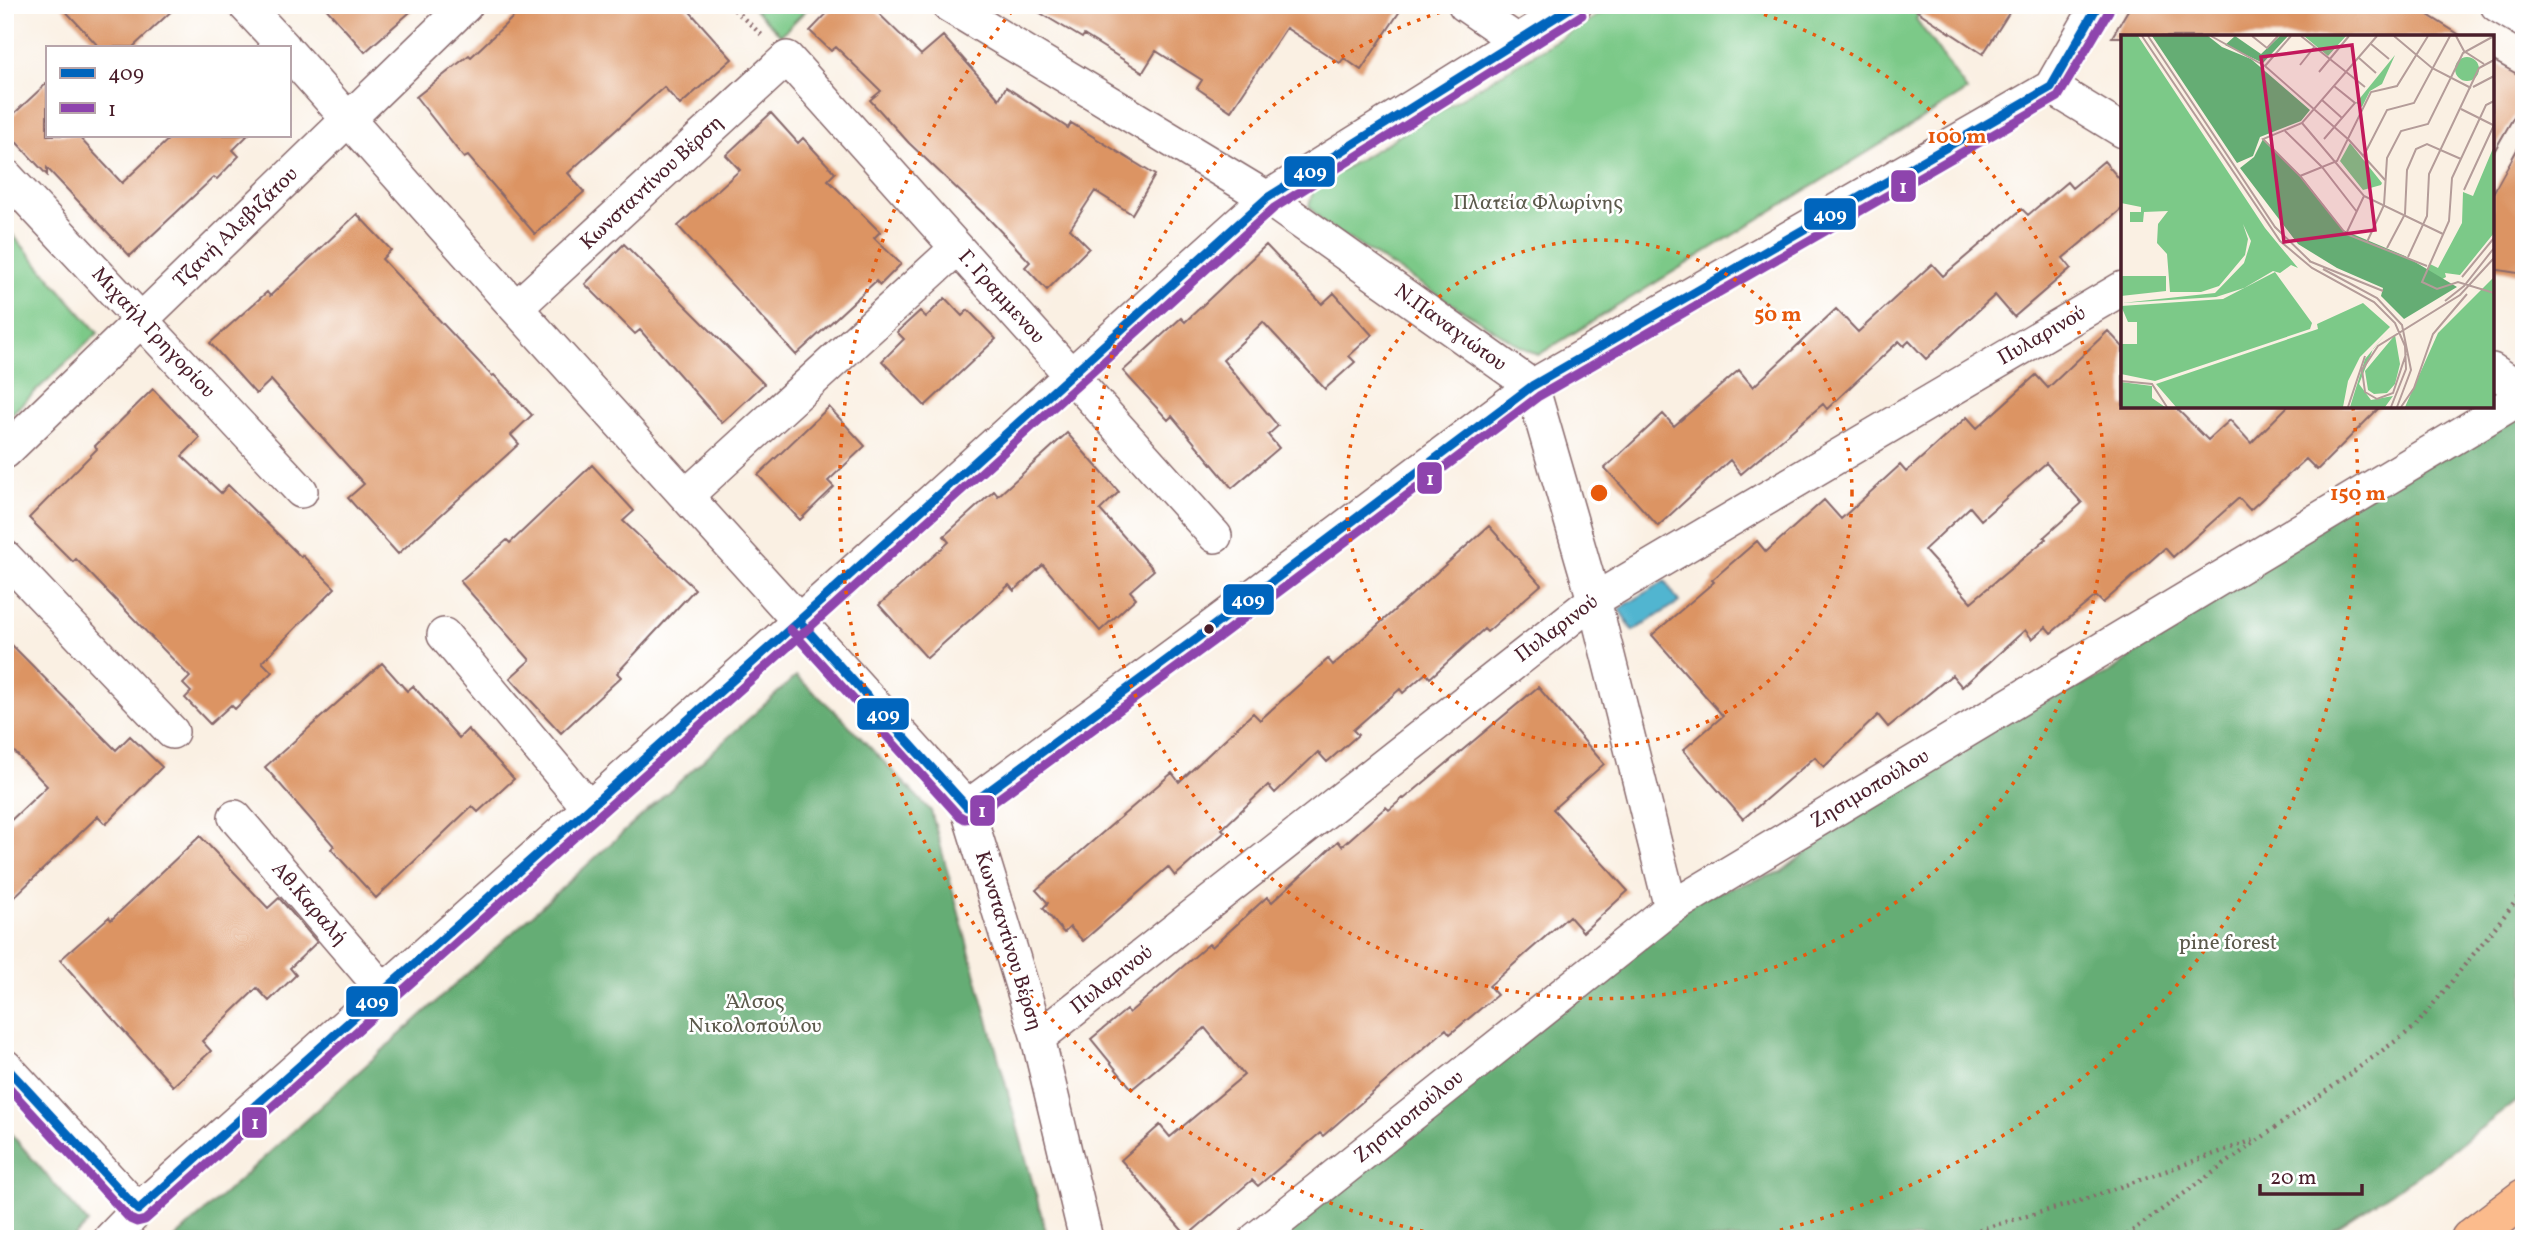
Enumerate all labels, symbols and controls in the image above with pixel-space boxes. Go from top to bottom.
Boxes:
inset map [2121,35,2494,408]
legend [46,46,290,136]
text: 409 [108,60,144,89]
text: 1 [108,96,116,125]
street label: Κωνσταντίνου Βέρση [574,109,730,257]
text: 100 m [1927,123,1987,152]
line badge: 409 [1283,155,1336,188]
text: 409 [1293,160,1327,186]
street label: Τζανή Αλεβιζάτου [167,161,305,295]
line badge: 1 [1890,169,1917,203]
text: 1 [1899,175,1907,201]
park label: Πλατεία Φλωρίνης [1453,189,1623,218]
line badge: 409 [1803,197,1857,231]
text: 409 [1813,203,1847,229]
street label: Γ. Γραμμενου [951,244,1051,350]
street label: Μιχαήλ Γρηγορίου [84,261,222,405]
street label: Ν.Παναγιώτου [1388,277,1512,379]
street label: Πυλαρινού [1992,299,2092,373]
text: 50 m [1754,301,1802,330]
line badge: 1 [1416,461,1443,495]
text: 1 [1426,467,1434,493]
text: 150 m [2330,480,2386,509]
centre of rings [1587,481,1611,505]
line badge: 409 [1222,583,1275,616]
text: 409 [1231,588,1265,614]
street label: Πυλαρινού [1509,588,1605,670]
unlabelled marker [1202,622,1216,636]
line badge: 409 [856,697,910,731]
text: 409 [866,703,900,729]
street label: Ζησιμοπούλου [1805,742,1935,836]
line badge: 1 [969,794,996,827]
text: 1 [978,799,986,825]
street label: Κωνσταντίνου Βέρση [967,848,1049,1034]
street label: Αθ.Καραλή [264,856,354,952]
park label: pine forest [2179,929,2277,958]
street label: Πυλαρινού [1065,938,1159,1022]
line badge: 409 [345,985,399,1018]
park label: Άλσος Νικολοπούλου [688,988,822,1041]
text: 409 [355,990,389,1016]
street label: Ζησιμοπούλου [1348,1064,1470,1170]
line badge: 1 [241,1106,268,1139]
text: 1 [251,1111,259,1137]
scale bar [2260,1153,2361,1197]
text: 20 m [2270,1164,2316,1193]

